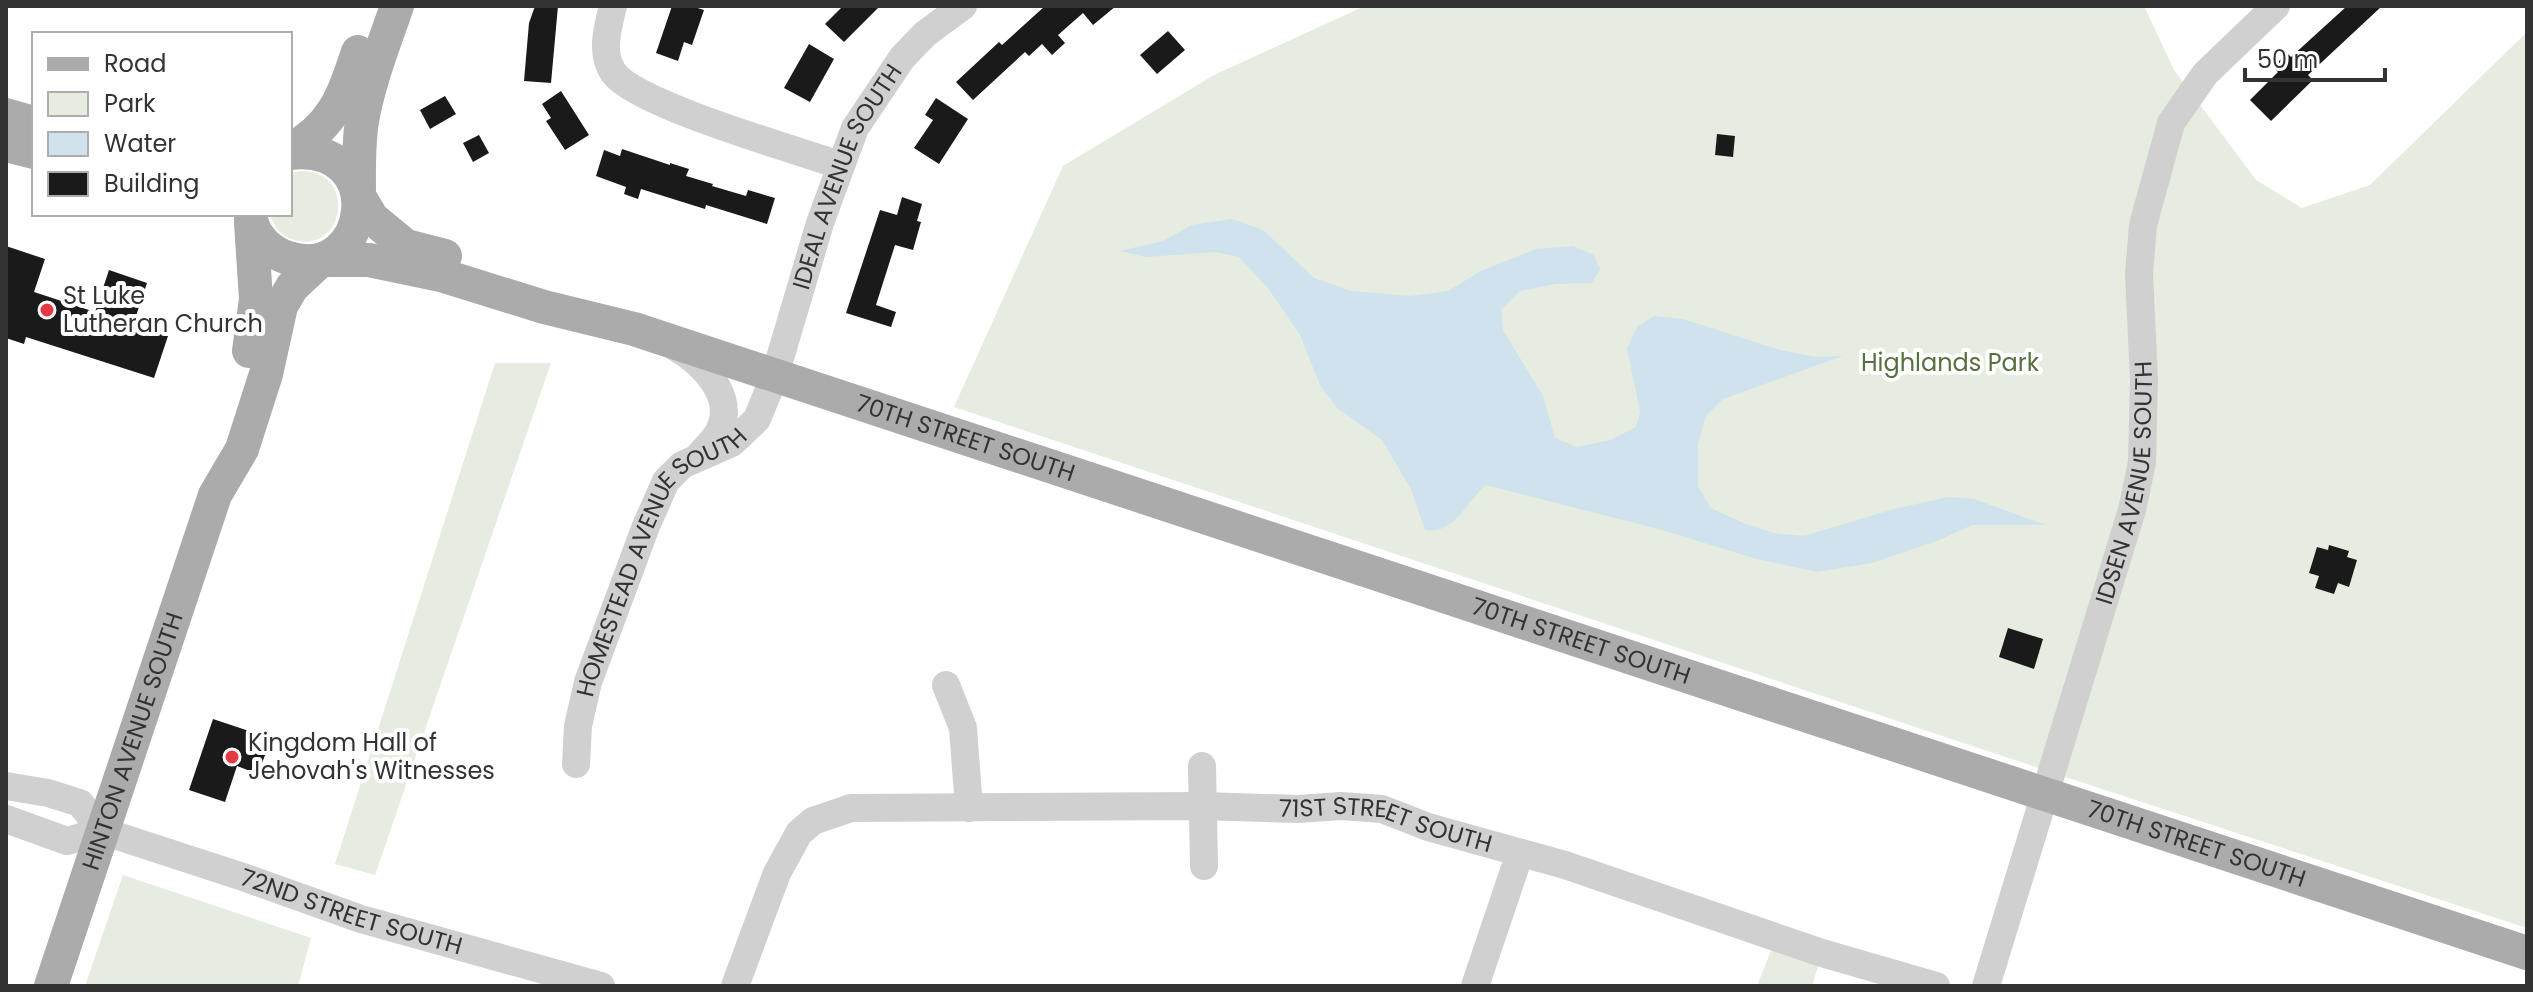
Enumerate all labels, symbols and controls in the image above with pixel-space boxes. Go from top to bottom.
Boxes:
legend [32,32,292,216]
scale bar [2245,32,2385,82]
text: 50 m [2257,43,2318,76]
text: Road [104,47,166,80]
street label: IDEAL AVENUE SOUTH [784,57,909,293]
text: Park [104,87,156,120]
text: Water [104,127,176,160]
text: Building [104,167,200,200]
place label: St Luke Lutheran Church [63,279,263,340]
marker: St Luke Lutheran Church [38,301,56,319]
park label: Highlands Park [1861,346,2040,379]
street label: IDSEN AVENUE SOUTH [2087,360,2160,608]
street label: 70TH STREET SOUTH [852,386,1079,489]
street label: HOMESTEAD AVENUE SOUTH [568,420,754,700]
street label: 70TH STREET SOUTH [1467,589,1695,692]
street label: HINTON AVENUE SOUTH [74,608,191,874]
place label: Kingdom Hall of Jehovah's Witnesses [248,726,495,787]
marker: Kingdom Hall of Jehovah's Witnesses [223,748,241,766]
street label: 71ST STREET SOUTH [1278,789,1496,860]
street label: 70TH STREET SOUTH [2083,792,2310,895]
street label: 72ND STREET SOUTH [236,860,466,963]

